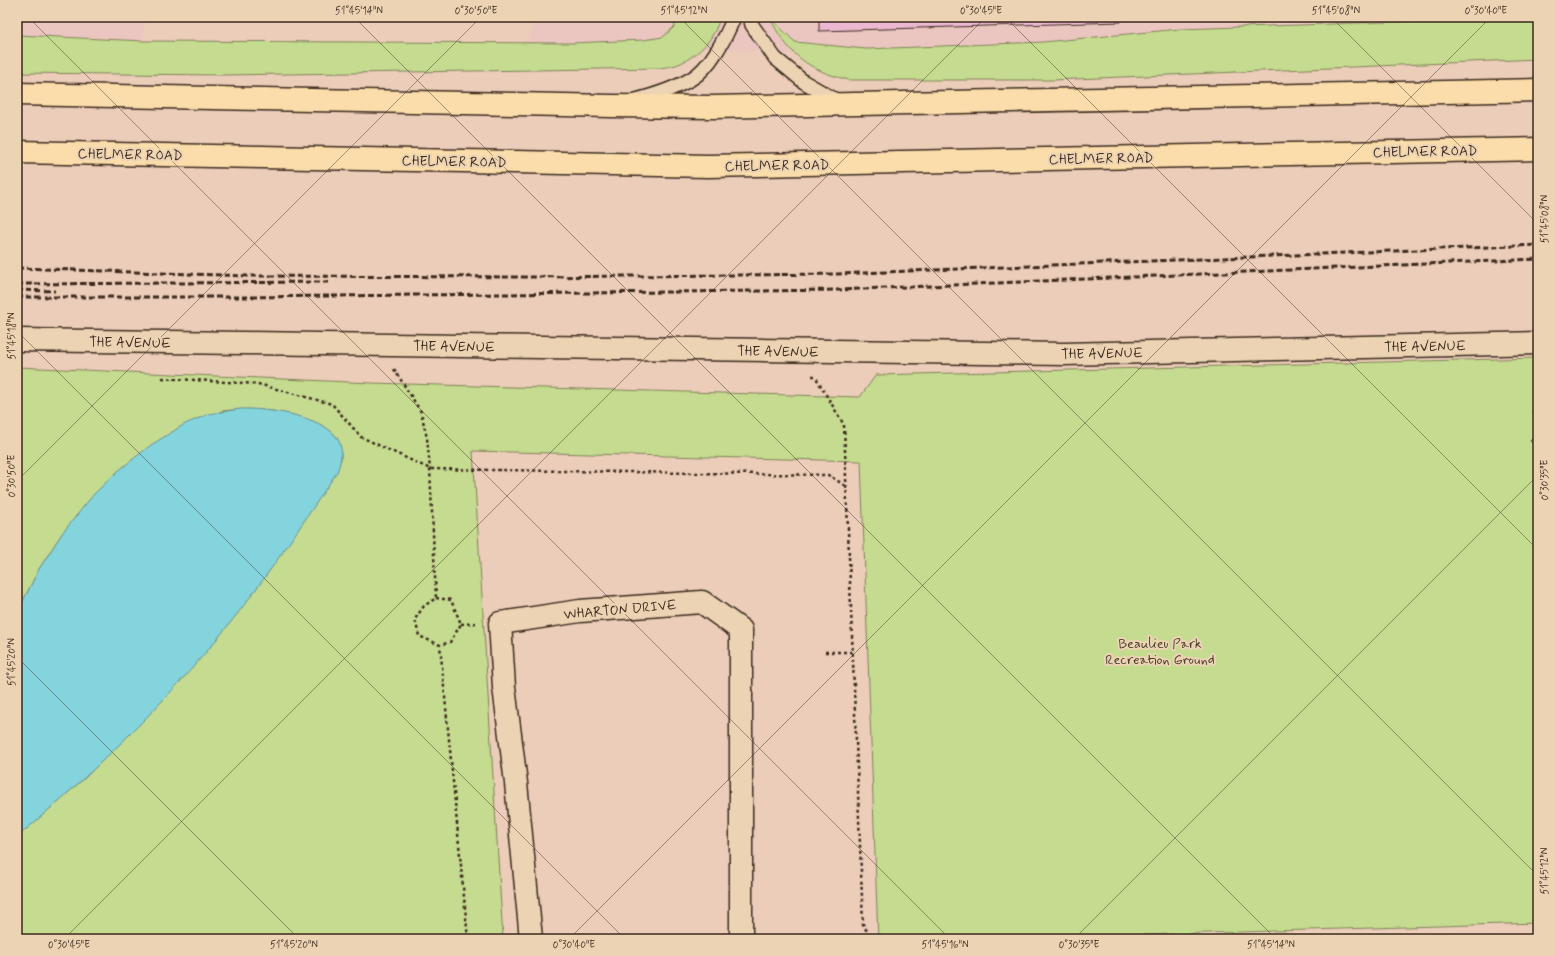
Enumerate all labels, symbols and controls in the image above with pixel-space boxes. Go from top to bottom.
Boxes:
text: 51°45'14"N [335,4,383,18]
text: 0°30'50"E [455,4,497,18]
text: 51°45'12"N [661,4,708,18]
text: 0°30'45"E [960,4,1002,18]
text: 51°45'08"N [1312,4,1360,18]
text: 0°30'40"E [1465,4,1507,18]
street label: CHELMER ROAD [1372,142,1478,162]
street label: CHELMER ROAD [77,145,183,165]
street label: CHELMER ROAD [1048,149,1154,169]
street label: CHELMER ROAD [401,152,507,172]
street label: CHELMER ROAD [724,156,830,176]
text: 51°45'08"N [1538,195,1552,243]
text: 51°45'18"N [5,312,19,360]
street label: THE AVENUE [89,333,171,353]
street label: THE AVENUE [413,337,495,357]
street label: THE AVENUE [1384,337,1466,357]
street label: THE AVENUE [737,342,819,362]
street label: THE AVENUE [1061,344,1143,364]
text: 0°30'50"E [5,455,19,497]
text: 0°30'35"E [1538,460,1552,500]
street label: WHARTON DRIVE [563,596,677,624]
park label: Beaulieu Park Recreation Ground [1105,635,1215,669]
text: 51°45'20"N [5,638,19,686]
text: 51°45'12"N [1538,847,1552,895]
text: 0°30'45"E [48,938,90,952]
text: 51°45'20"N [270,938,318,952]
text: 0°30'40"E [553,938,595,952]
text: 51°45'16"N [921,938,969,952]
text: 0°30'35"E [1059,938,1099,952]
text: 51°45'14"N [1247,938,1295,952]

